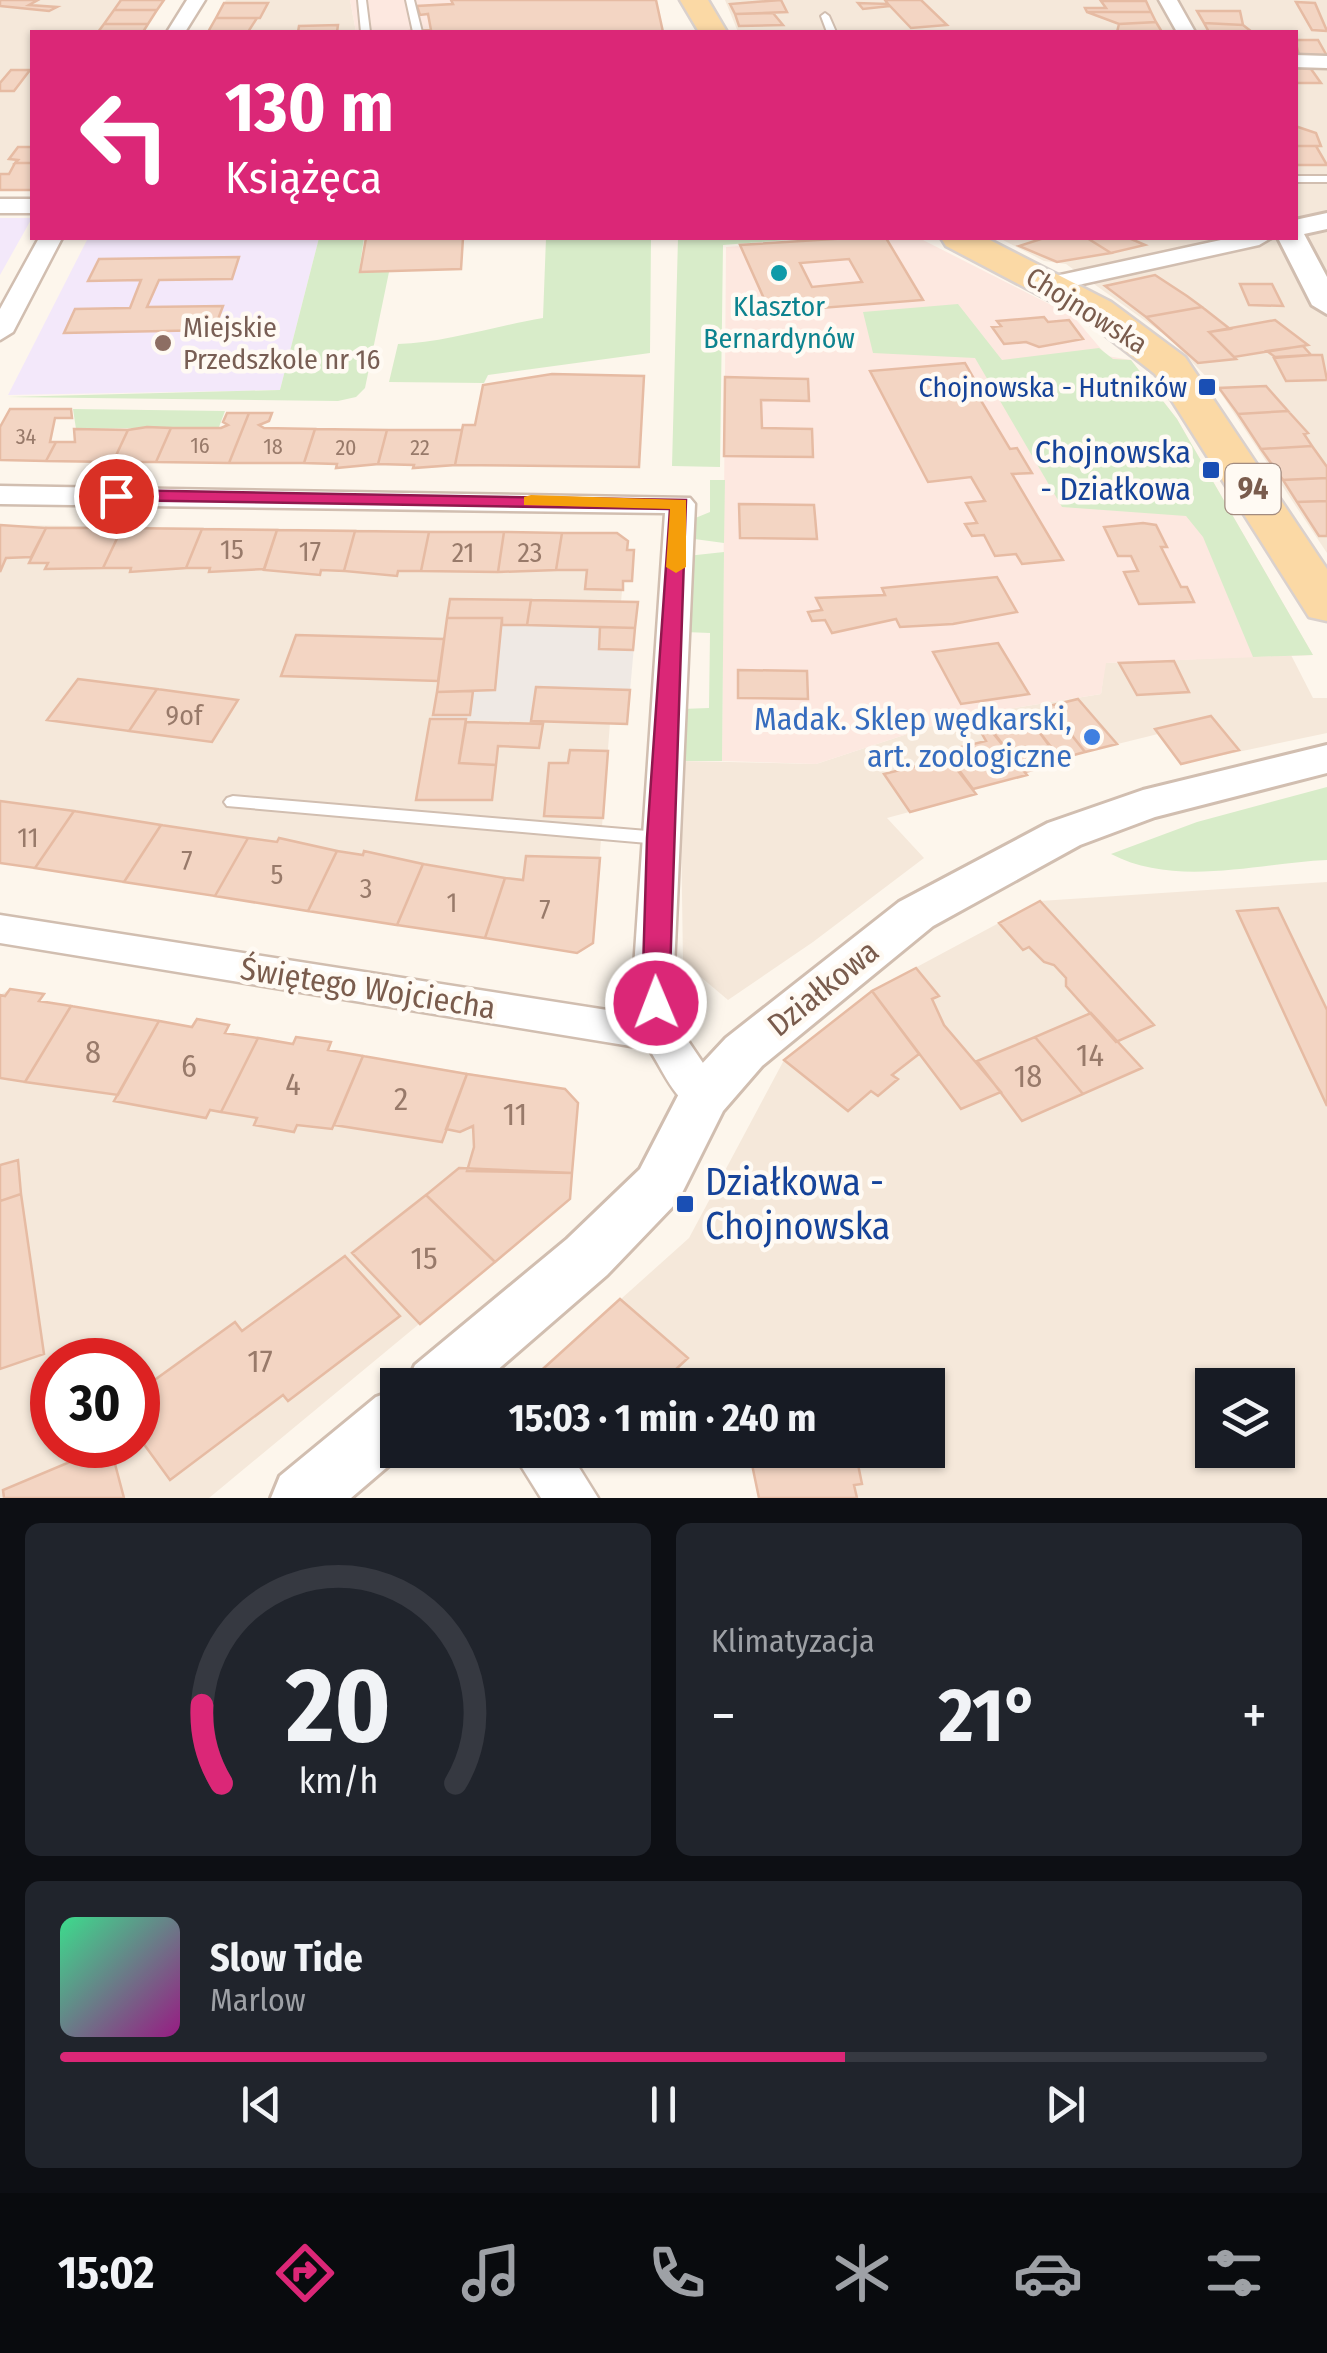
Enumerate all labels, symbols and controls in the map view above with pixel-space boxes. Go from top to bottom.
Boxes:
text: 130 m [225,66,394,150]
icon: left [60,70,190,200]
text: Książęca [225,151,382,205]
street label: Chojnowska [1020,260,1153,361]
marker: Klasztor Bernardynów [768,262,790,284]
place label: Klasztor Bernardynów [703,290,855,355]
place label: Miejskie Przedszkole nr 16 [183,311,380,376]
marker: Miejskie Przedszkole nr 16 [152,332,174,354]
place label: Chojnowska - Hutników [918,371,1187,404]
marker: Chojnowska - Hutników [1196,376,1218,398]
house number: 34 [16,423,37,450]
house number: 16 [190,432,210,459]
house number: 18 [263,433,283,460]
place label: Chojnowska - Działkowa [1035,433,1191,508]
house number: 20 [335,434,357,461]
house number: 22 [410,434,430,461]
pin [74,454,159,539]
marker: Chojnowska - Działkowa [1200,459,1222,481]
road number: 94 [1226,464,1280,514]
icon: arrive [89,469,144,524]
house number: 15 [220,533,244,566]
house number: 17 [299,535,321,568]
house number: 21 [452,536,474,569]
house number: 23 [518,536,542,569]
house number: 9of [166,699,205,732]
place label: Madak. Sklep wędkarski, art. zoologiczne [754,700,1072,775]
marker: Madak. Sklep wędkarski, art. zoologiczne [1081,726,1103,748]
house number: 11 [17,821,39,854]
house number: 7 [181,844,193,877]
house number: 5 [271,858,283,891]
house number: 3 [360,872,372,905]
house number: 1 [447,886,457,919]
house number: 7 [539,893,551,926]
street label: Działkowa [760,932,886,1044]
street label: Świętego Wojciecha [238,949,498,1027]
position arrow [604,951,708,1055]
house number: 8 [85,1033,101,1071]
house number: 14 [1076,1036,1104,1074]
house number: 6 [181,1047,197,1085]
house number: 18 [1014,1057,1042,1095]
house number: 4 [285,1065,301,1103]
house number: 2 [394,1080,408,1118]
house number: 11 [503,1095,527,1133]
place label: Działkowa - Chojnowska [705,1159,890,1249]
marker: Działkowa - Chojnowska [674,1193,696,1215]
house number: 15 [410,1239,438,1277]
speed limit sign: 30 [30,1338,160,1468]
house number: 17 [247,1342,273,1380]
map controls [1195,1368,1295,1468]
button: layers [1195,1368,1295,1468]
text: 15:03 · 1 min · 240 m [509,1395,816,1441]
text: Klimatyzacja [711,1622,875,1660]
text: 20 [285,1644,390,1769]
text: 21° [939,1671,1039,1761]
text: − [711,1683,736,1749]
text: + [1242,1683,1267,1749]
text: km/h [298,1760,378,1802]
text: Slow Tide [210,1935,363,1981]
text: Marlow [210,1981,306,2019]
icon: previous [234,2077,289,2132]
icon: pause [636,2077,691,2132]
icon: next [1038,2077,1093,2132]
icon: directions [270,2238,340,2308]
icon: music [456,2238,526,2308]
icon: phone [642,2238,712,2308]
icon: climate [827,2238,897,2308]
icon: car [1013,2238,1083,2308]
icon: filters [1199,2238,1269,2308]
text: 15:02 [58,2246,154,2300]

